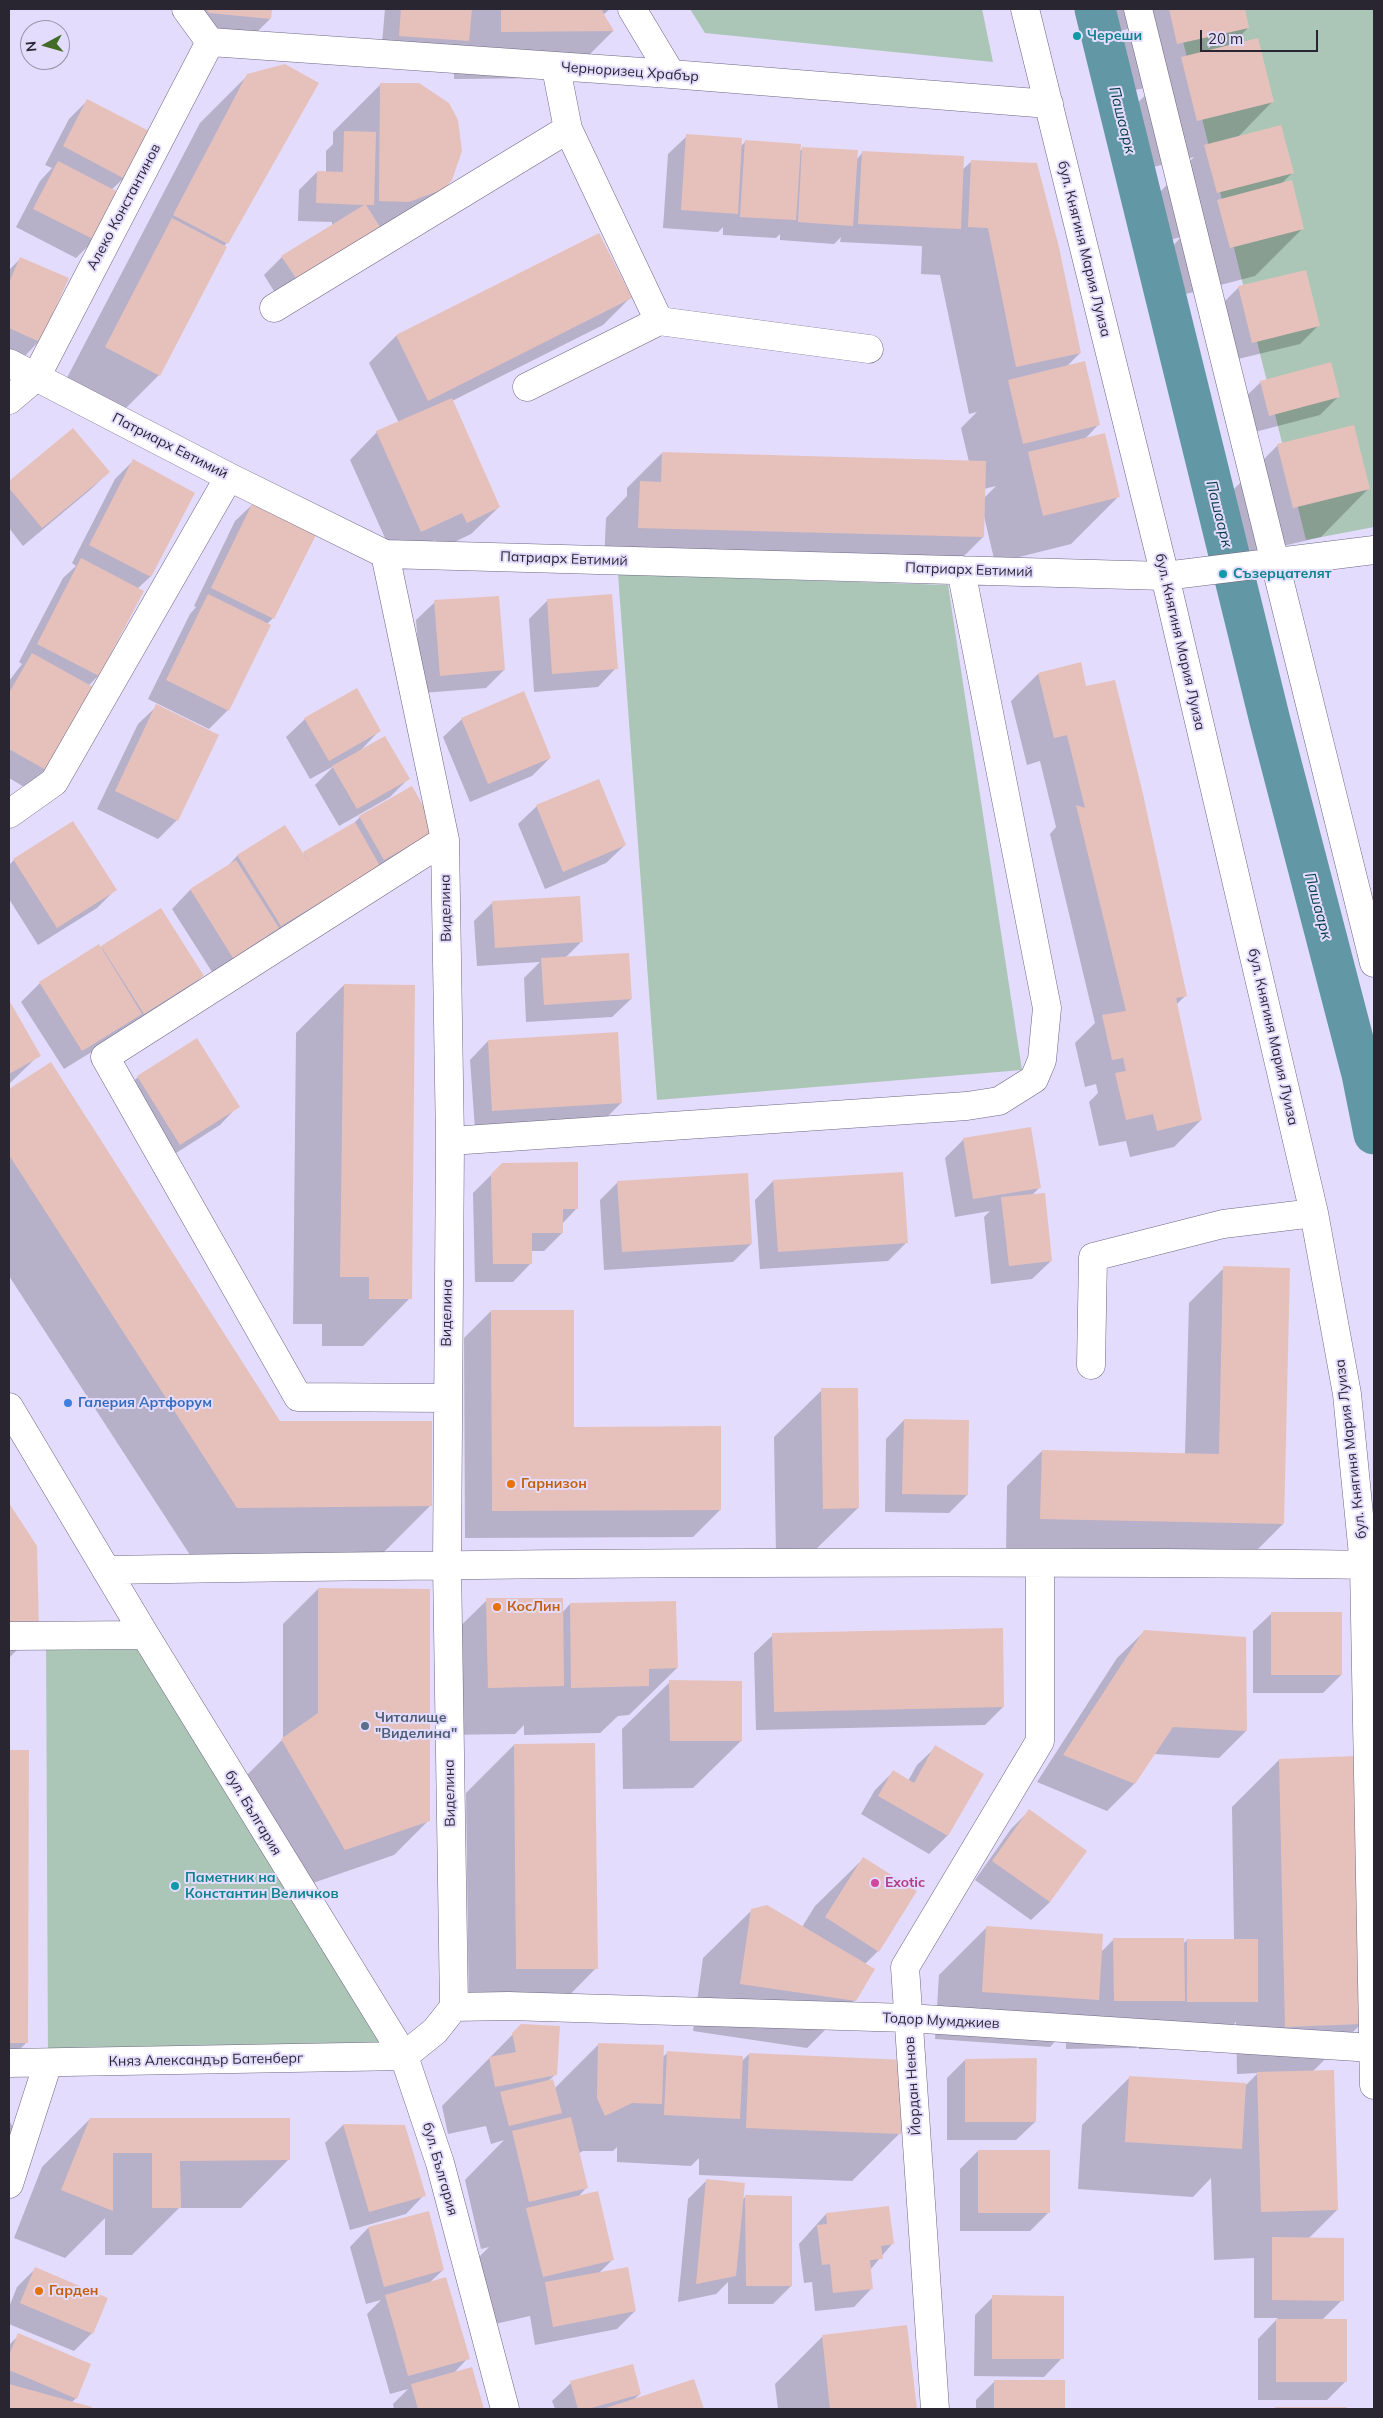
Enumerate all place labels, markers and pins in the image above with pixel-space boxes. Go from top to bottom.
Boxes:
place label: Череши [1087,28,1142,44]
marker: Череши [1071,30,1083,42]
place label: Съзерцателят [1233,566,1332,582]
marker: Съзерцателят [1217,568,1229,580]
place label: Галерия Артфорум [78,1395,212,1411]
marker: Галерия Артфорум [62,1397,74,1409]
place label: Гарнизон [521,1476,587,1492]
marker: Гарнизон [505,1478,517,1490]
place label: КосЛин [507,1599,560,1615]
marker: КосЛин [491,1601,503,1613]
place label: Читалище "Виделина" [375,1710,457,1742]
marker: Читалище "Виделина" [359,1720,371,1732]
place label: Паметник на Константин Величков [185,1870,339,1902]
place label: Exotic [885,1875,925,1891]
marker: Exotic [869,1877,881,1889]
marker: Паметник на Константин Величков [169,1880,181,1892]
place label: Гарден [49,2283,98,2299]
marker: Гарден [33,2285,45,2297]

